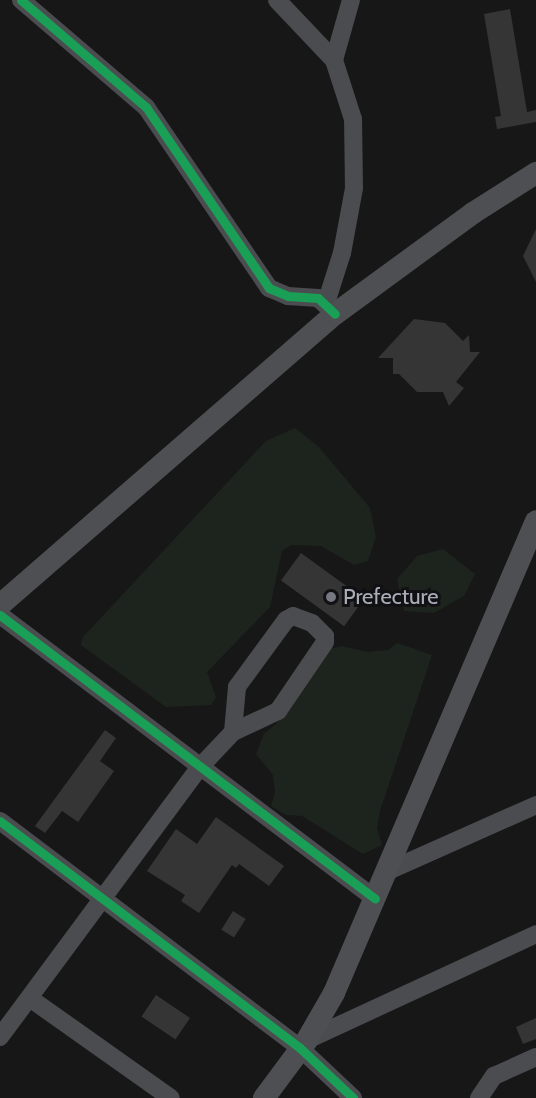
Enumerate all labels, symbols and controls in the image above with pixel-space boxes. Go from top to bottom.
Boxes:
place label: Prefecture [343,584,439,610]
marker: Prefecture [324,590,338,604]

